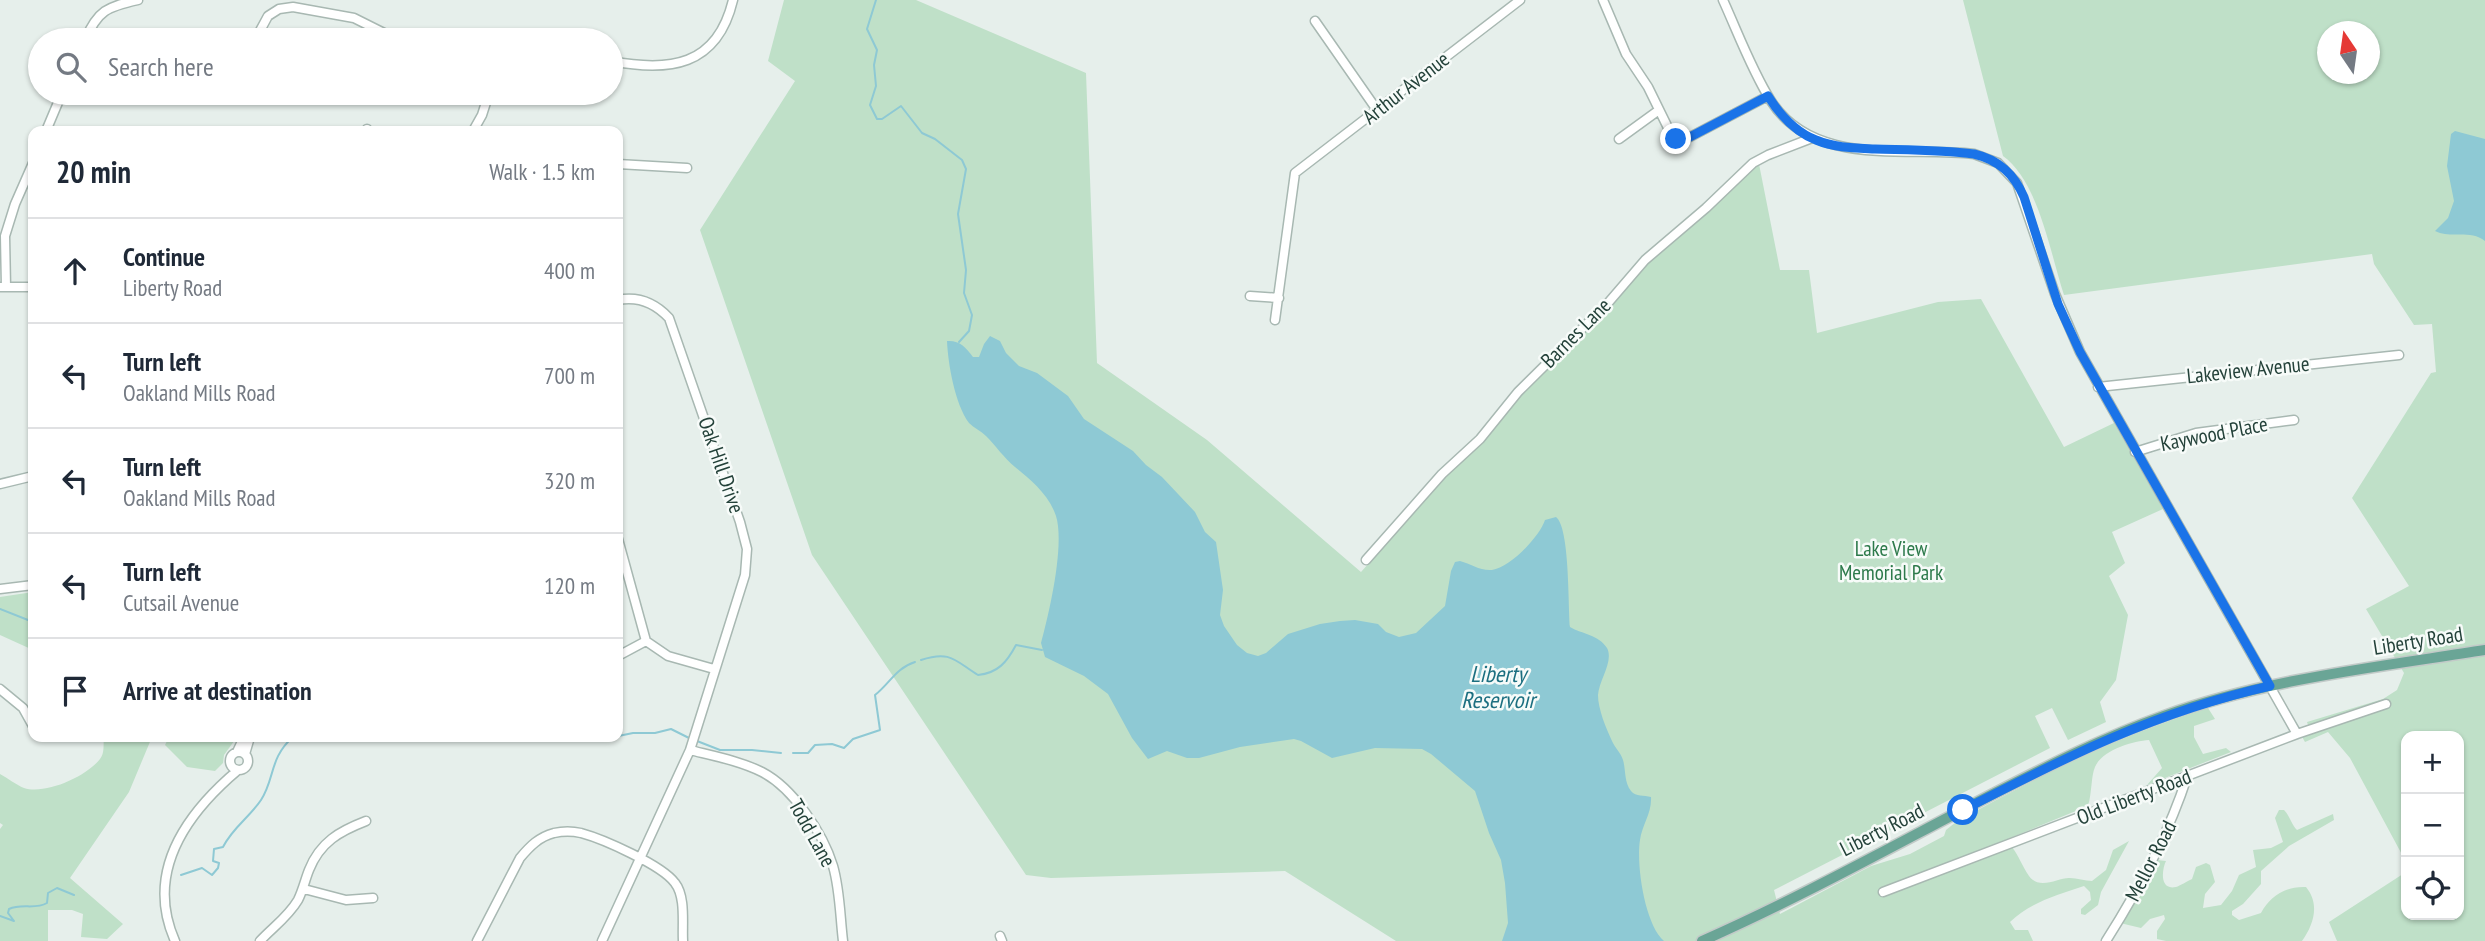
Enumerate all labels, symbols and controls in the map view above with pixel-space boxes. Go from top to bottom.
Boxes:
north arrow [2317,21,2380,84]
search box [28,28,623,105]
street label: Arthur Avenue [1357,45,1455,130]
icon: search [52,48,90,86]
text: Search here [108,50,214,83]
route end [1660,123,1691,154]
text: 20 min [56,152,131,191]
text: Walk · 1.5 km [489,157,595,186]
text: Continue [123,240,205,273]
icon: ahead [56,252,94,290]
text: 400 m [544,256,595,285]
text: Liberty Road [123,273,222,302]
street label: Barnes Lane [1535,292,1616,373]
text: Turn left [123,345,201,378]
street label: Lakeview Avenue [2185,350,2311,389]
icon: left [56,357,94,395]
text: 700 m [544,361,595,390]
text: Oakland Mills Road [123,378,276,407]
street label: Kaywood Place [2158,410,2270,457]
street label: Oak Hill Drive [692,413,751,517]
text: Turn left [123,450,201,483]
icon: left [56,462,94,500]
text: 320 m [544,466,595,495]
text: Oakland Mills Road [123,483,276,512]
park label: Lake View Memorial Park [1839,535,1943,586]
text: Turn left [123,555,201,588]
icon: left [56,567,94,605]
text: 120 m [544,571,595,600]
text: Cutsail Avenue [123,588,239,617]
street label: Liberty Road [2371,620,2465,661]
water label: Liberty Reservoir [1461,659,1538,714]
icon: arrive [56,672,94,710]
text: Arrive at destination [123,674,312,707]
map controls [2401,731,2464,920]
button: + [2401,731,2464,794]
street label: Old Liberty Road [2073,762,2195,831]
street label: Todd Lane [783,794,842,872]
route start [1947,794,1978,825]
button: − [2401,794,2464,857]
street label: Liberty Road [1835,797,1928,862]
street label: Mellor Road [2119,816,2182,906]
button: locate [2401,857,2464,920]

